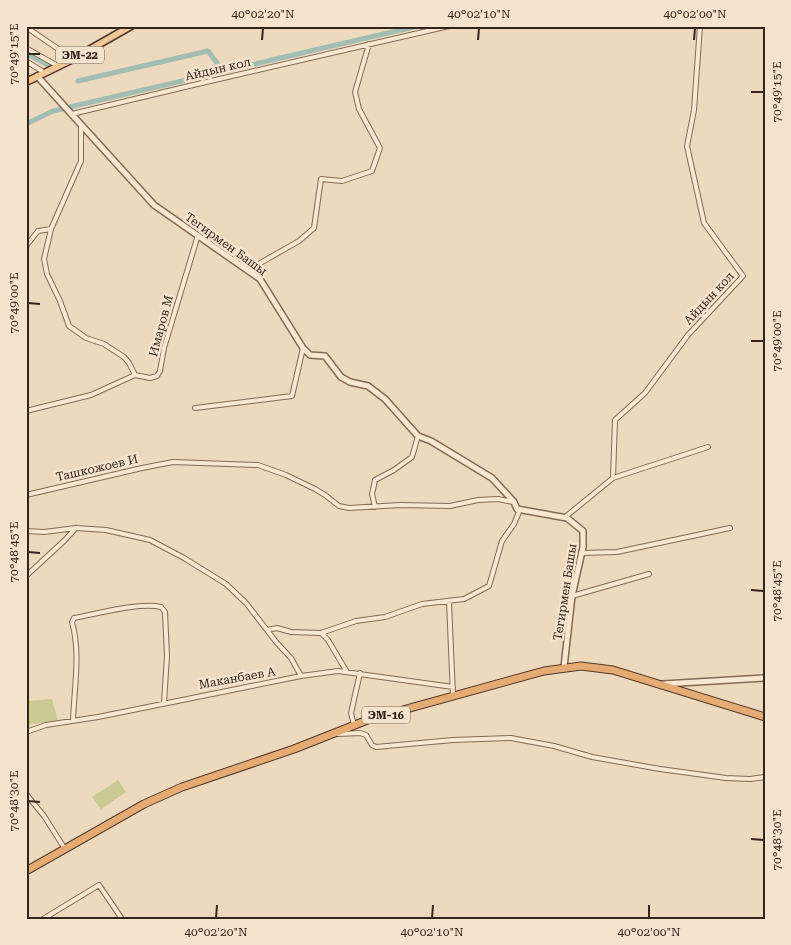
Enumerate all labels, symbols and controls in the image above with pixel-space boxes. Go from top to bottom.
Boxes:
text: 40°02'20"N [231,7,295,21]
text: 40°02'10"N [447,7,511,21]
text: 40°02'00"N [663,7,727,21]
text: 70°49'15"E [7,23,21,85]
road number: ЭМ-22 [56,46,104,64]
street label: Айдын кол [184,55,252,83]
text: 70°49'15"E [770,61,784,123]
street label: Тегирмен Башы [182,210,270,279]
street label: Айдын кол [681,269,737,327]
text: 70°49'00"E [7,272,21,334]
street label: Имаров М [146,294,176,358]
text: 70°49'00"E [770,310,784,372]
street label: Ташкожоев И [55,452,139,484]
text: 70°48'45"E [7,521,21,583]
street label: Тегирмен Башы [550,542,580,641]
text: 70°48'45"E [770,560,784,622]
street label: Маканбаев А [197,664,277,692]
road number: ЭМ-16 [362,706,410,724]
text: 70°48'30"E [7,770,21,832]
text: 70°48'30"E [770,809,784,871]
text: 40°02'20"N [184,925,248,939]
text: 40°02'10"N [400,925,464,939]
text: 40°02'00"N [617,925,681,939]

